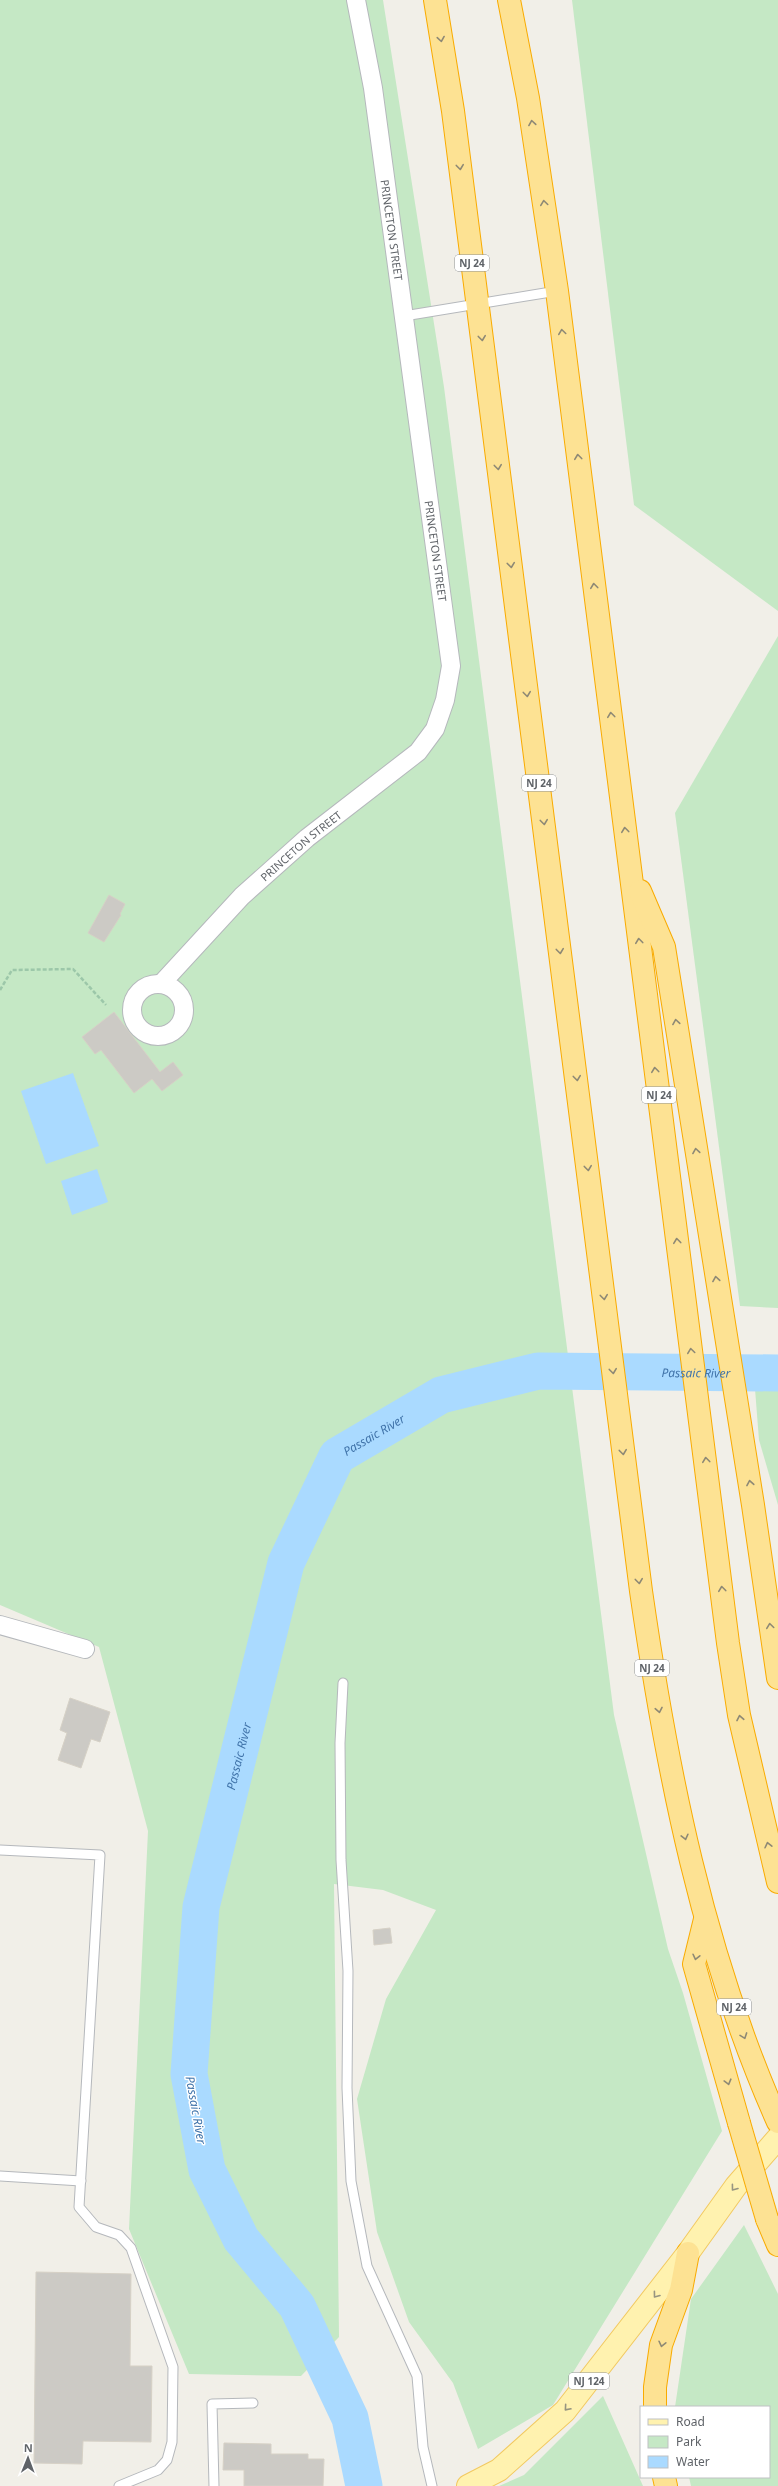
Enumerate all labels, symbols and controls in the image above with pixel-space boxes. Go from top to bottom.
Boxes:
one-way arrow [437,35,445,42]
one-way arrow [528,120,537,127]
one-way arrow [455,164,464,170]
street label: PRINCETON STREET [377,179,407,281]
one-way arrow [540,200,549,206]
road number: NJ 24 [455,255,489,271]
one-way arrow [558,329,567,335]
one-way arrow [477,335,486,341]
one-way arrow [574,454,583,460]
one-way arrow [493,464,502,470]
street label: PRINCETON STREET [421,500,451,602]
one-way arrow [506,562,515,568]
one-way arrow [590,583,599,589]
one-way arrow [523,690,532,697]
one-way arrow [607,712,616,718]
road number: NJ 24 [522,775,556,791]
street label: PRINCETON STREET [257,807,344,884]
one-way arrow [539,819,548,826]
one-way arrow [621,826,630,833]
one-way arrow [635,938,644,944]
one-way arrow [555,948,564,954]
one-way arrow [672,1019,681,1025]
one-way arrow [651,1067,660,1073]
one-way arrow [572,1075,581,1081]
road number: NJ 24 [642,1087,676,1103]
one-way arrow [692,1147,701,1154]
one-way arrow [583,1164,592,1171]
one-way arrow [673,1238,682,1244]
one-way arrow [712,1276,721,1282]
one-way arrow [599,1293,608,1300]
one-way arrow [687,1348,696,1354]
water label: Passaic River [661,1364,732,1381]
one-way arrow [608,1368,617,1374]
water label: Passaic River [340,1409,409,1459]
one-way arrow [618,1449,627,1455]
one-way arrow [702,1457,711,1463]
one-way arrow [746,1480,754,1486]
one-way arrow [634,1578,643,1584]
one-way arrow [717,1586,726,1592]
one-way arrow [766,1623,775,1629]
road number: NJ 24 [635,1660,669,1676]
one-way arrow [654,1707,662,1713]
one-way arrow [736,1715,745,1721]
water label: Passaic River [222,1720,255,1792]
one-way arrow [680,1833,689,1840]
one-way arrow [764,1842,773,1849]
one-way arrow [692,1953,701,1960]
road number: NJ 24 [717,1999,751,2015]
one-way arrow [740,2032,748,2039]
water label: Passaic River [182,2075,211,2147]
one-way arrow [723,2079,731,2086]
one-way arrow [732,2184,739,2191]
one-way arrow [654,2291,661,2298]
one-way arrow [658,2341,666,2347]
road number: NJ 124 [569,2373,609,2389]
one-way arrow [564,2404,571,2411]
legend [640,2406,770,2478]
text: Road [676,2413,705,2430]
text: Park [676,2433,702,2450]
north arrow [8,2438,48,2478]
text: N [24,2440,33,2455]
text: Water [676,2453,710,2470]

